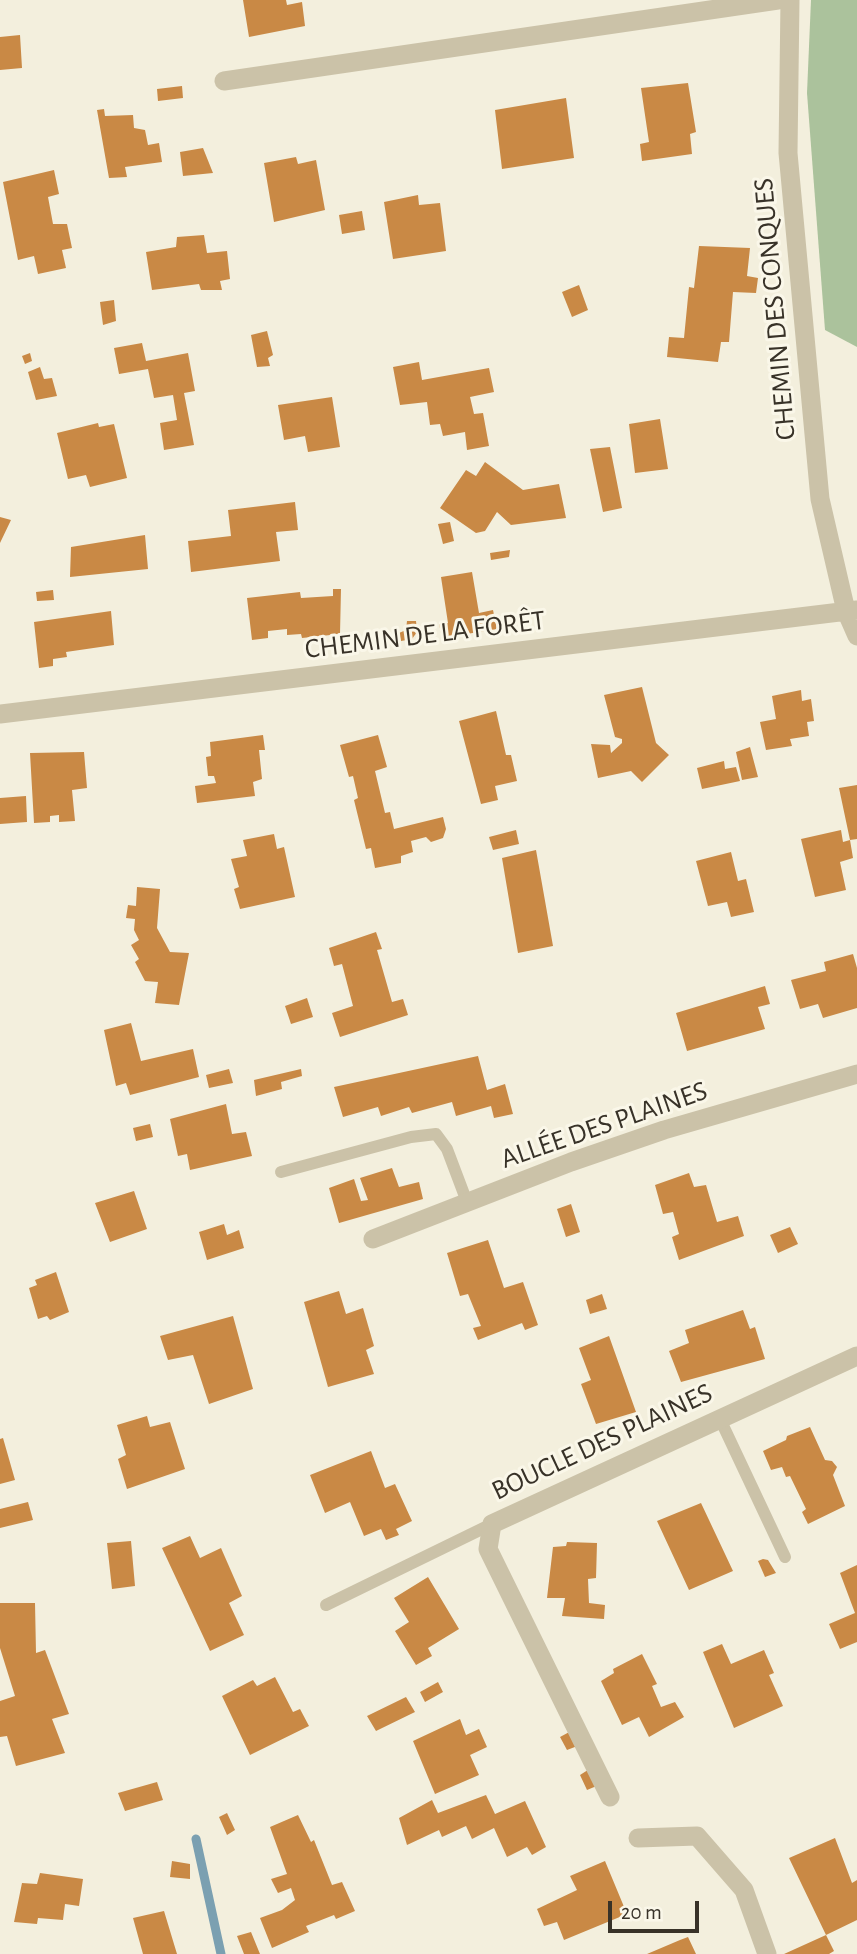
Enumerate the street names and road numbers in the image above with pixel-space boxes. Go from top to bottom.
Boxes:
street label: CHEMIN DES CONQUES [747,177,803,441]
street label: CHEMIN DE LA FORÊT [303,604,547,666]
street label: ALLÉE DES PLAINES [496,1074,712,1176]
street label: BOUCLE DES PLAINES [486,1376,718,1508]

